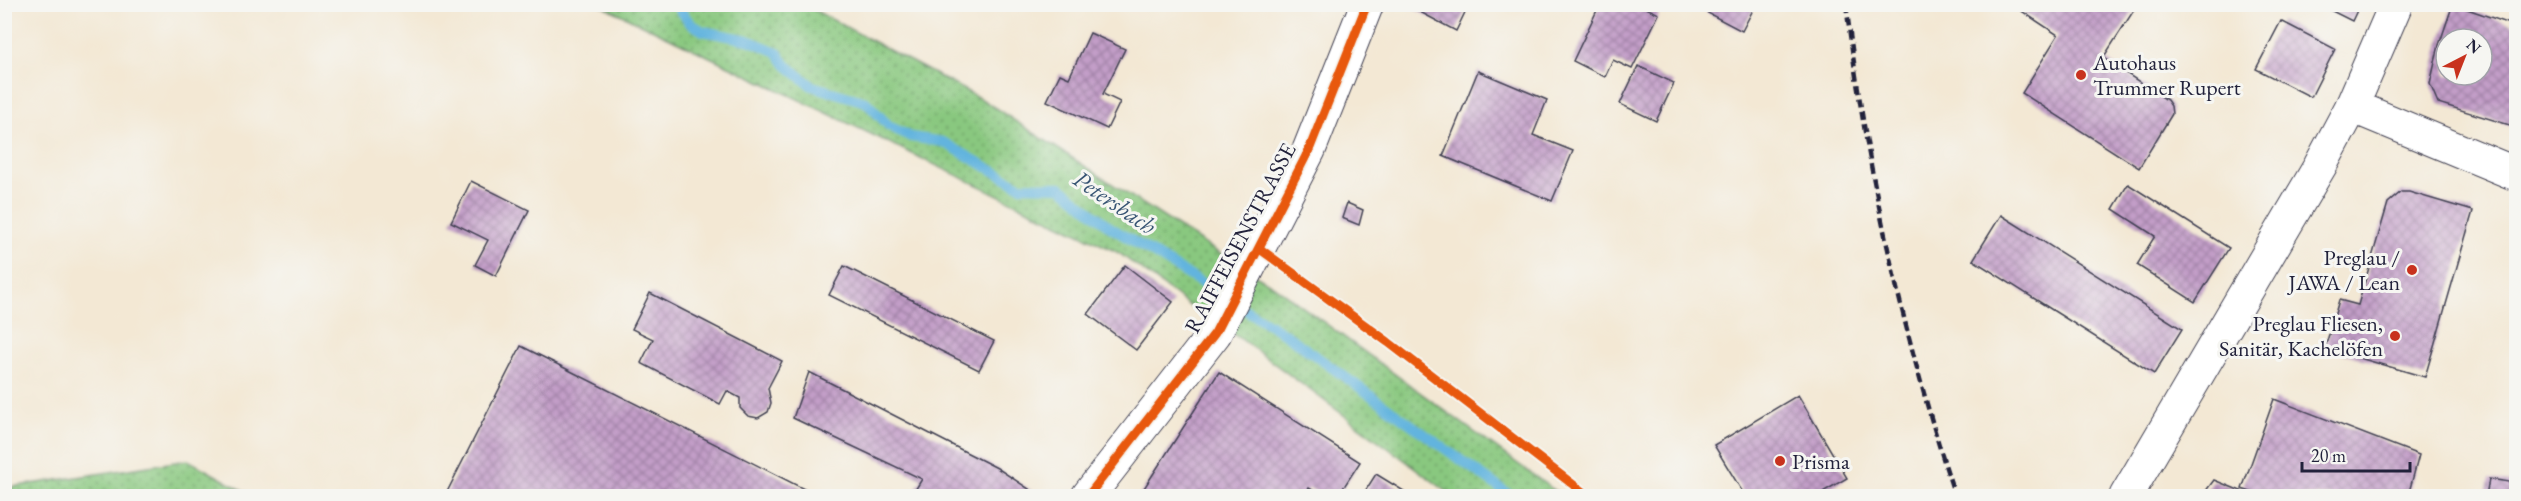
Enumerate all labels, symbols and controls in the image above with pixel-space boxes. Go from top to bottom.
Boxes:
north arrow [2434,27,2494,87]
text: N [2462,34,2486,58]
place label: Autohaus Trummer Rupert [2092,48,2241,102]
marker: Autohaus Trummer Rupert [2074,68,2088,82]
street label: RAIFFEISENSTRASSE [1178,138,1302,338]
water label: Petersbach [1068,163,1163,241]
place label: Preglau / JAWA / Lean [2286,243,2400,297]
marker: Preglau / JAWA / Lean [2405,263,2419,277]
place label: Preglau Fliesen, Sanitär, Kachelöfen [2219,309,2383,363]
marker: Preglau Fliesen, Sanitär, Kachelöfen [2388,329,2402,343]
scale bar [2302,435,2410,473]
text: 20 m [2311,444,2346,467]
place label: Prisma [1792,447,1850,476]
marker: Prisma [1773,454,1787,468]

